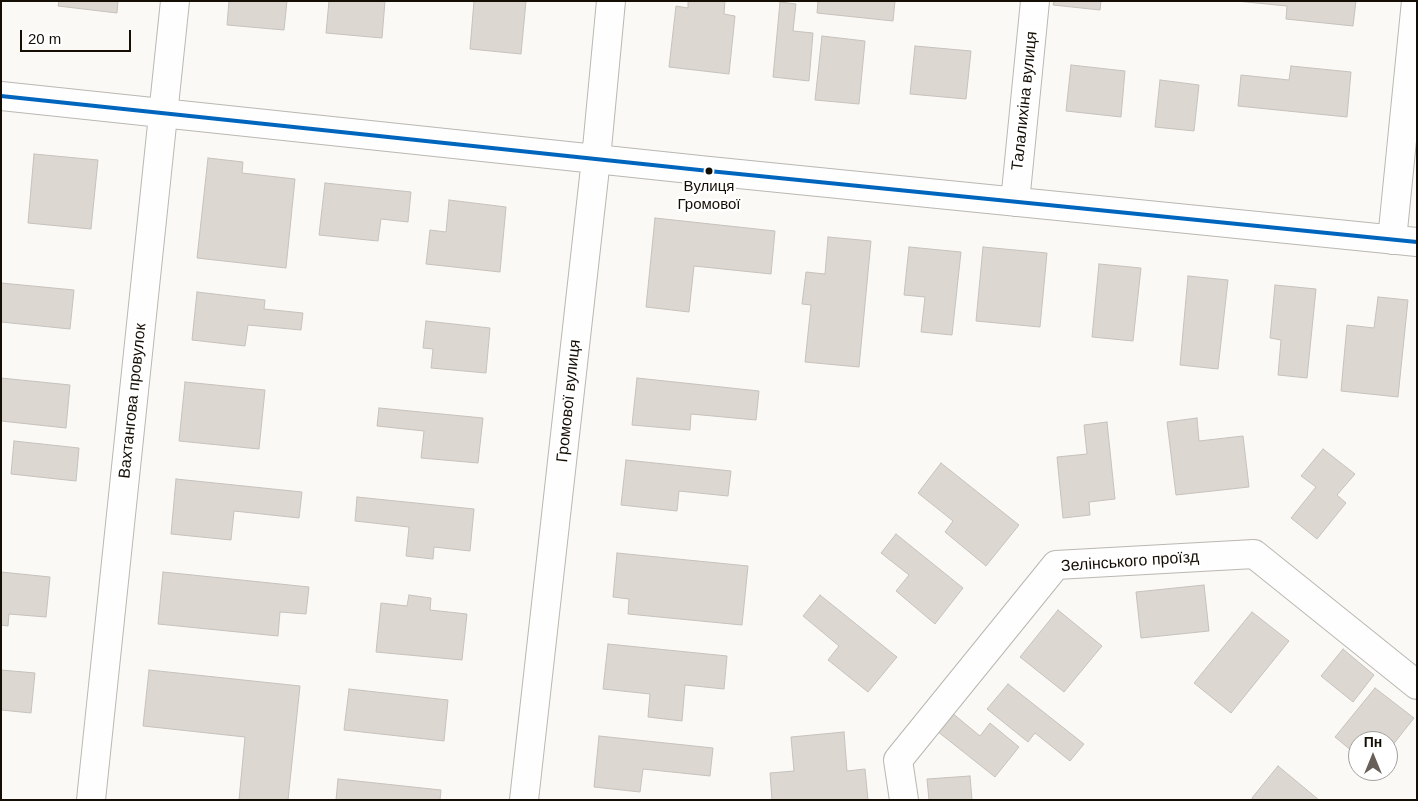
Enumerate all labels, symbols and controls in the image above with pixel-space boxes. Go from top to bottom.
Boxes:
scale bar [22,20,134,52]
text: 20 m [28,30,61,47]
street label: Талалихіна вулиця [1008,30,1042,172]
marker: Вулиця Громової [704,166,714,176]
place label: Вулиця Громової [678,178,740,213]
street label: Вахтангова провулок [115,322,151,480]
street label: Громової вулиця [553,339,585,463]
street label: Зелінського проїзд [1060,548,1200,576]
north arrow [1348,731,1398,781]
text: Пн [1364,734,1382,750]

